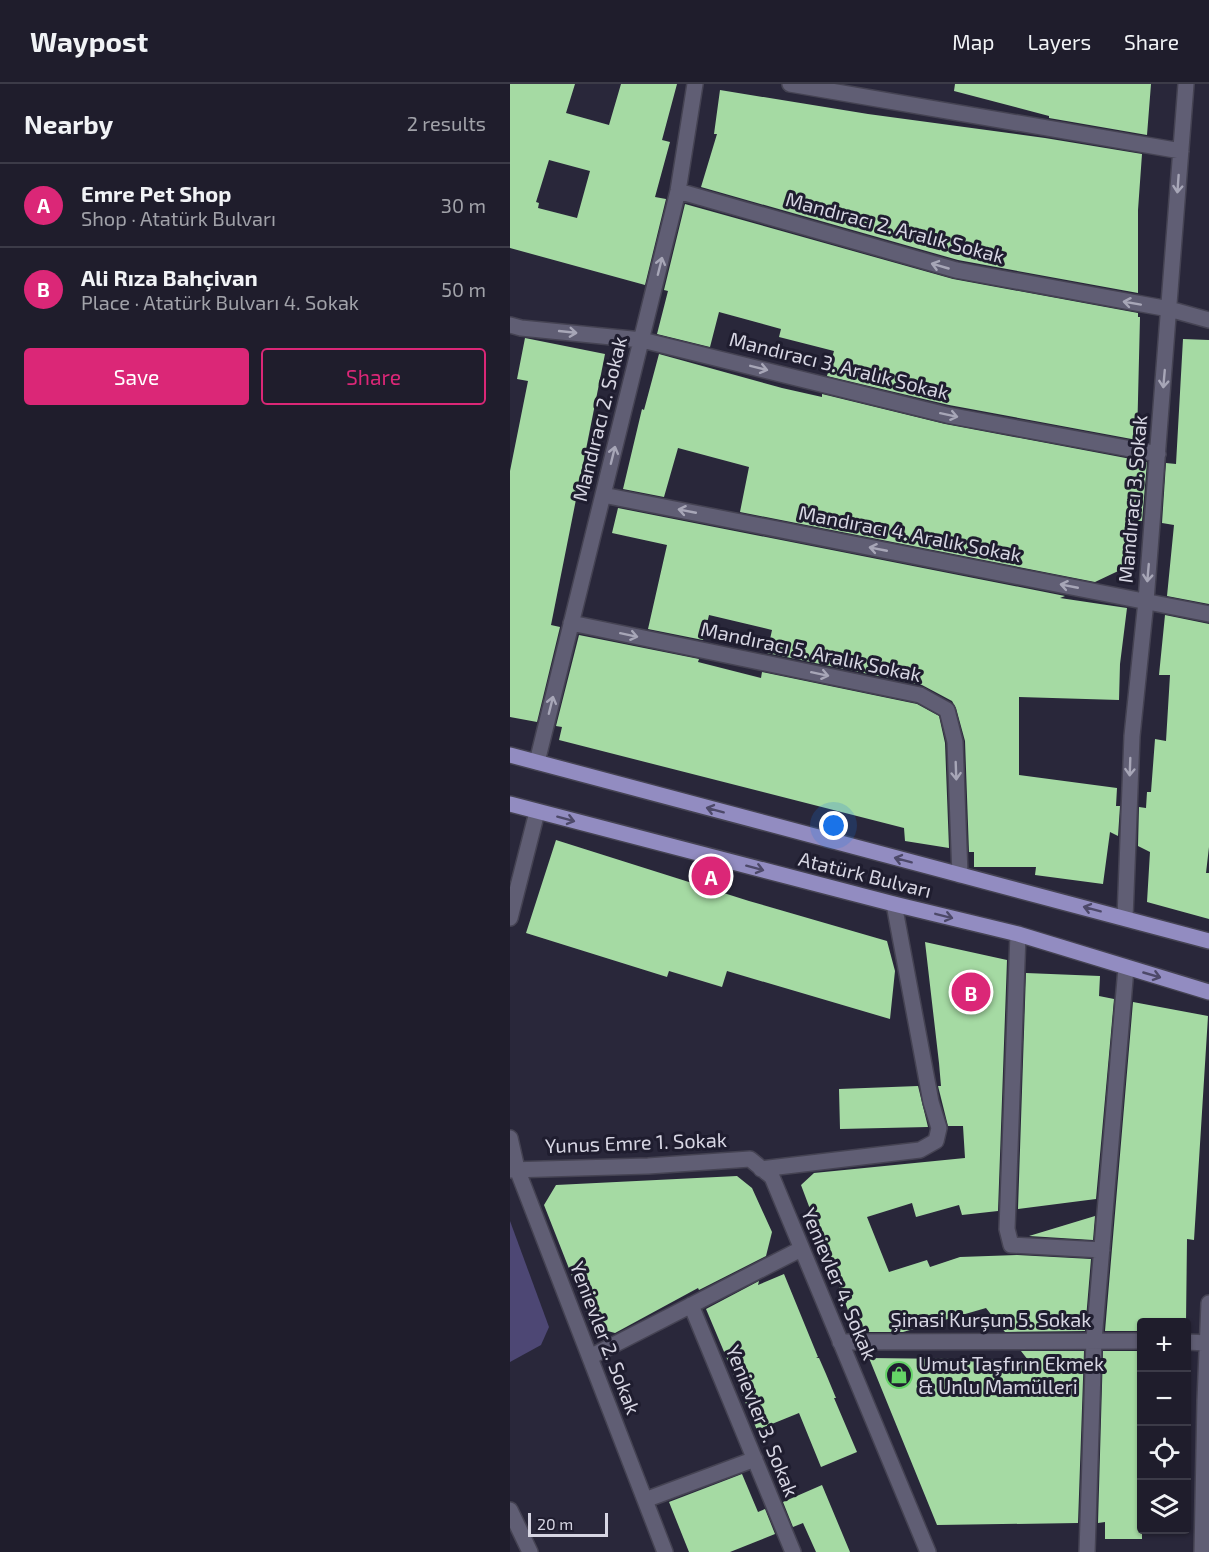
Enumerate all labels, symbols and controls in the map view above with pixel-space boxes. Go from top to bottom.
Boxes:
text: Waypost [30,24,148,58]
text: Map [952,29,994,54]
text: Layers [1027,29,1091,54]
text: Share [1124,29,1179,54]
text: Nearby [24,108,113,139]
text: 2 results [407,111,486,135]
one-way arrow [1172,174,1183,194]
text: Emre Pet Shop [81,180,231,206]
street label: Mandıracı 2. Aralık Sokak [783,186,1007,268]
text: A [37,193,50,217]
text: 30 m [441,193,486,217]
text: Shop · Atatürk Bulvarı [81,206,276,230]
one-way arrow [654,256,666,275]
one-way arrow [931,259,950,271]
text: Ali Rıza Bahçivan [81,264,258,290]
text: B [37,277,50,301]
text: 50 m [441,277,486,301]
text: Place · Atatürk Bulvarı 4. Sokak [81,290,359,314]
one-way arrow [1122,297,1142,308]
street label: Mandıracı 3. Aralık Sokak [727,326,951,404]
one-way arrow [557,327,577,338]
street label: Mandıracı 2. Sokak [567,334,631,504]
button: Save [24,348,249,405]
button: Share [261,348,486,405]
one-way arrow [749,363,768,375]
one-way arrow [1158,368,1169,388]
one-way arrow [939,409,958,421]
street label: Mandıracı 3. Sokak [1113,414,1151,584]
one-way arrow [608,446,620,465]
street label: Mandıracı 4. Aralık Sokak [797,500,1024,566]
one-way arrow [677,505,697,516]
one-way arrow [869,543,888,554]
one-way arrow [1142,563,1153,583]
one-way arrow [1060,580,1080,591]
street label: Mandıracı 5. Aralık Sokak [699,616,924,686]
one-way arrow [618,630,638,641]
one-way arrow [810,669,829,681]
one-way arrow [546,696,558,715]
one-way arrow [1125,757,1136,777]
one-way arrow [950,760,961,780]
one-way arrow [705,803,724,815]
your location [819,811,848,840]
one-way arrow [557,814,576,826]
street label: Atatürk Bulvarı [796,846,934,902]
pin: A [692,854,730,898]
one-way arrow [894,854,913,865]
one-way arrow [745,863,764,874]
one-way arrow [1082,903,1101,915]
one-way arrow [934,911,953,923]
pin: B [952,970,990,1014]
one-way arrow [1142,970,1161,981]
street label: Yunus Emre 1. Sokak [545,1127,727,1157]
street label: Yenievler 4. Sokak [797,1204,883,1363]
street label: Yenievler 2. Sokak [566,1258,646,1417]
street label: Şinasi Kurşun 5. Sokak [891,1307,1091,1332]
map controls [1137,1318,1191,1534]
button: + [1137,1318,1191,1372]
street label: Yenievler 3. Sokak [722,1341,804,1500]
place label: Umut Taşfırın Ekmek & Unlu Mamülleri [918,1351,1104,1398]
shop icon: Umut Taşfırın Ekmek & Unlu Mamülleri [884,1360,914,1390]
button: − [1137,1372,1191,1426]
button: locate [1137,1426,1191,1480]
button: layers [1137,1480,1191,1534]
scale bar [528,1510,608,1538]
text: 20 m [537,1514,573,1533]

